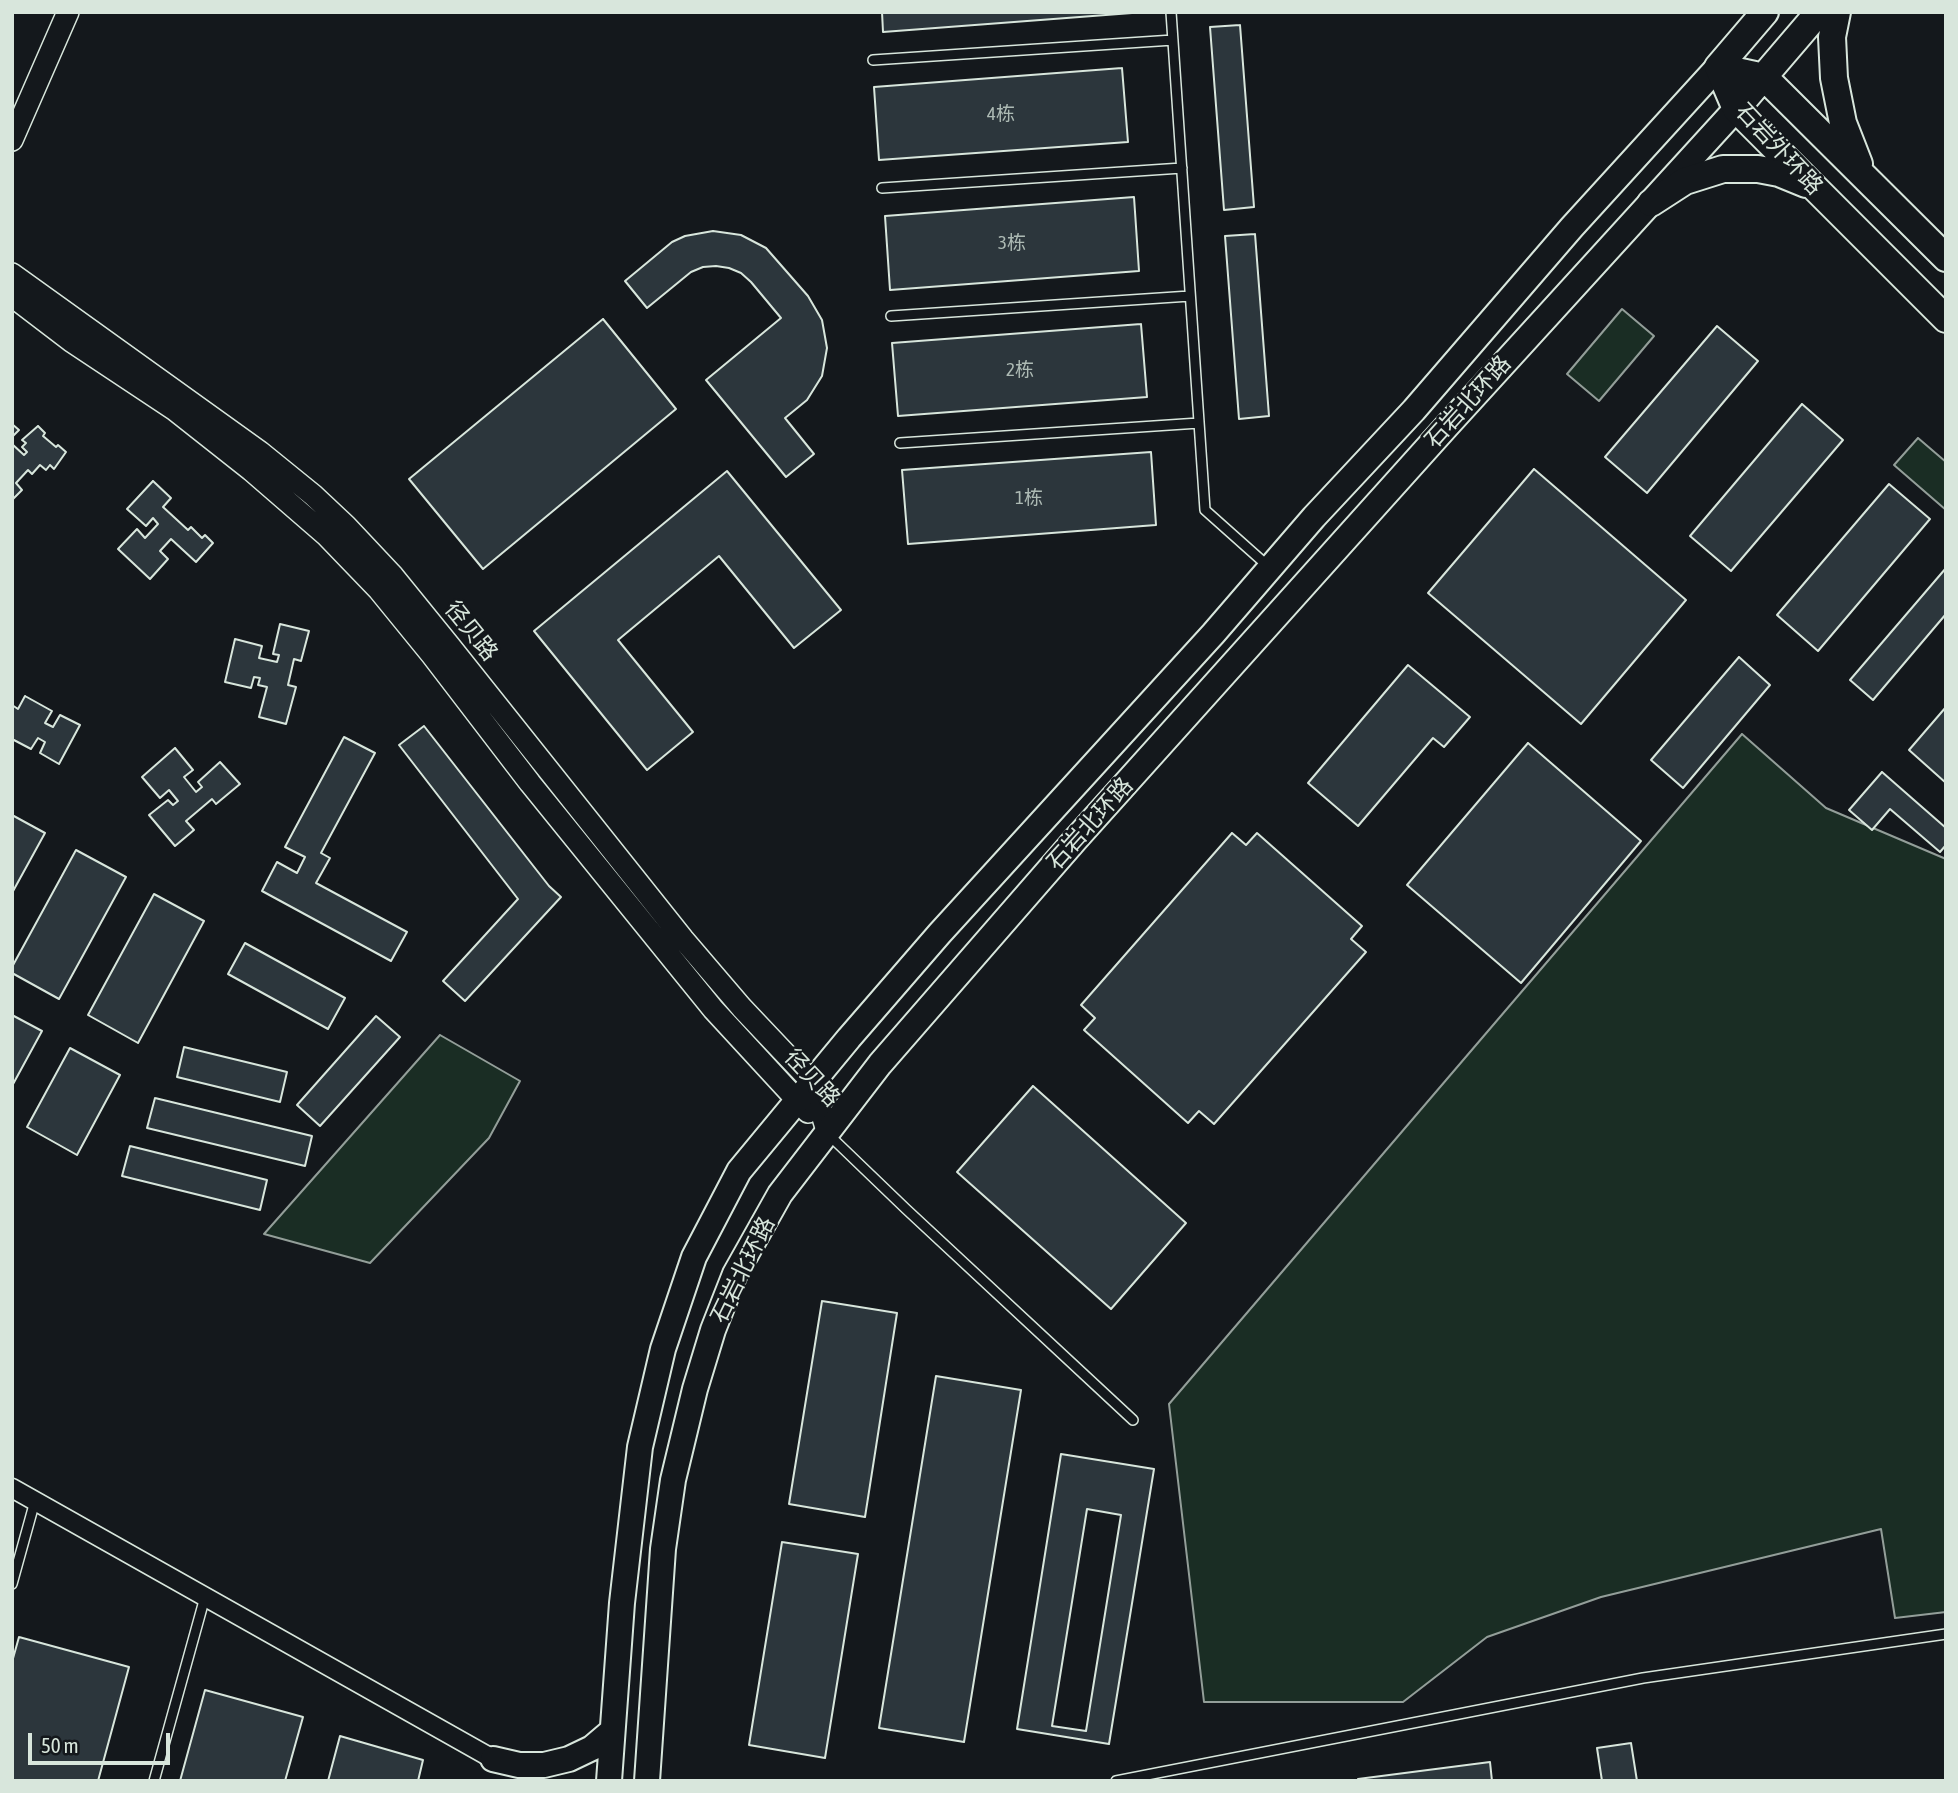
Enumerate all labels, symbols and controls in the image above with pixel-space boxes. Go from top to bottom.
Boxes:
street label: 石岩外环路 [1730,98,1828,200]
house number: 4栋 [987,103,1015,125]
house number: 3栋 [998,232,1026,254]
street label: 石岩北环路 [1419,350,1517,454]
house number: 2栋 [1006,359,1034,381]
house number: 1栋 [1015,487,1043,509]
street label: 径贝路 [439,596,503,666]
street label: 石岩北环路 [1041,772,1139,876]
street label: 径贝路 [778,1043,846,1113]
street label: 石岩北环路 [705,1212,781,1328]
scale bar [32,1720,173,1764]
text: 50 m [41,1733,79,1757]

